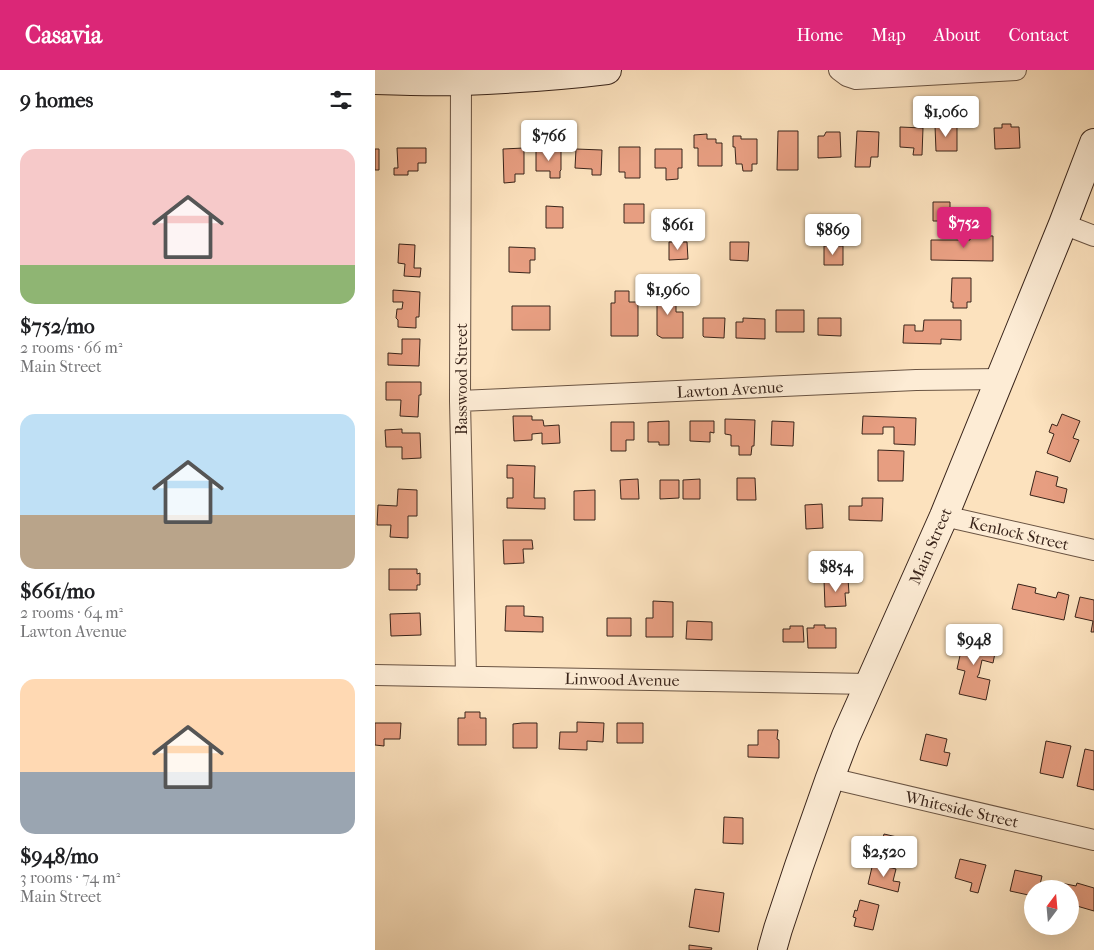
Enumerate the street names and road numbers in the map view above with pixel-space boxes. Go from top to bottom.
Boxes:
street label: Basswood Street [452,323,471,435]
street label: Lawton Avenue [676,377,784,402]
street label: Main Street [905,505,956,587]
street label: Kenlock Street [967,513,1071,554]
street label: Linwood Avenue [564,669,680,690]
street label: Whiteside Street [902,787,1021,832]

